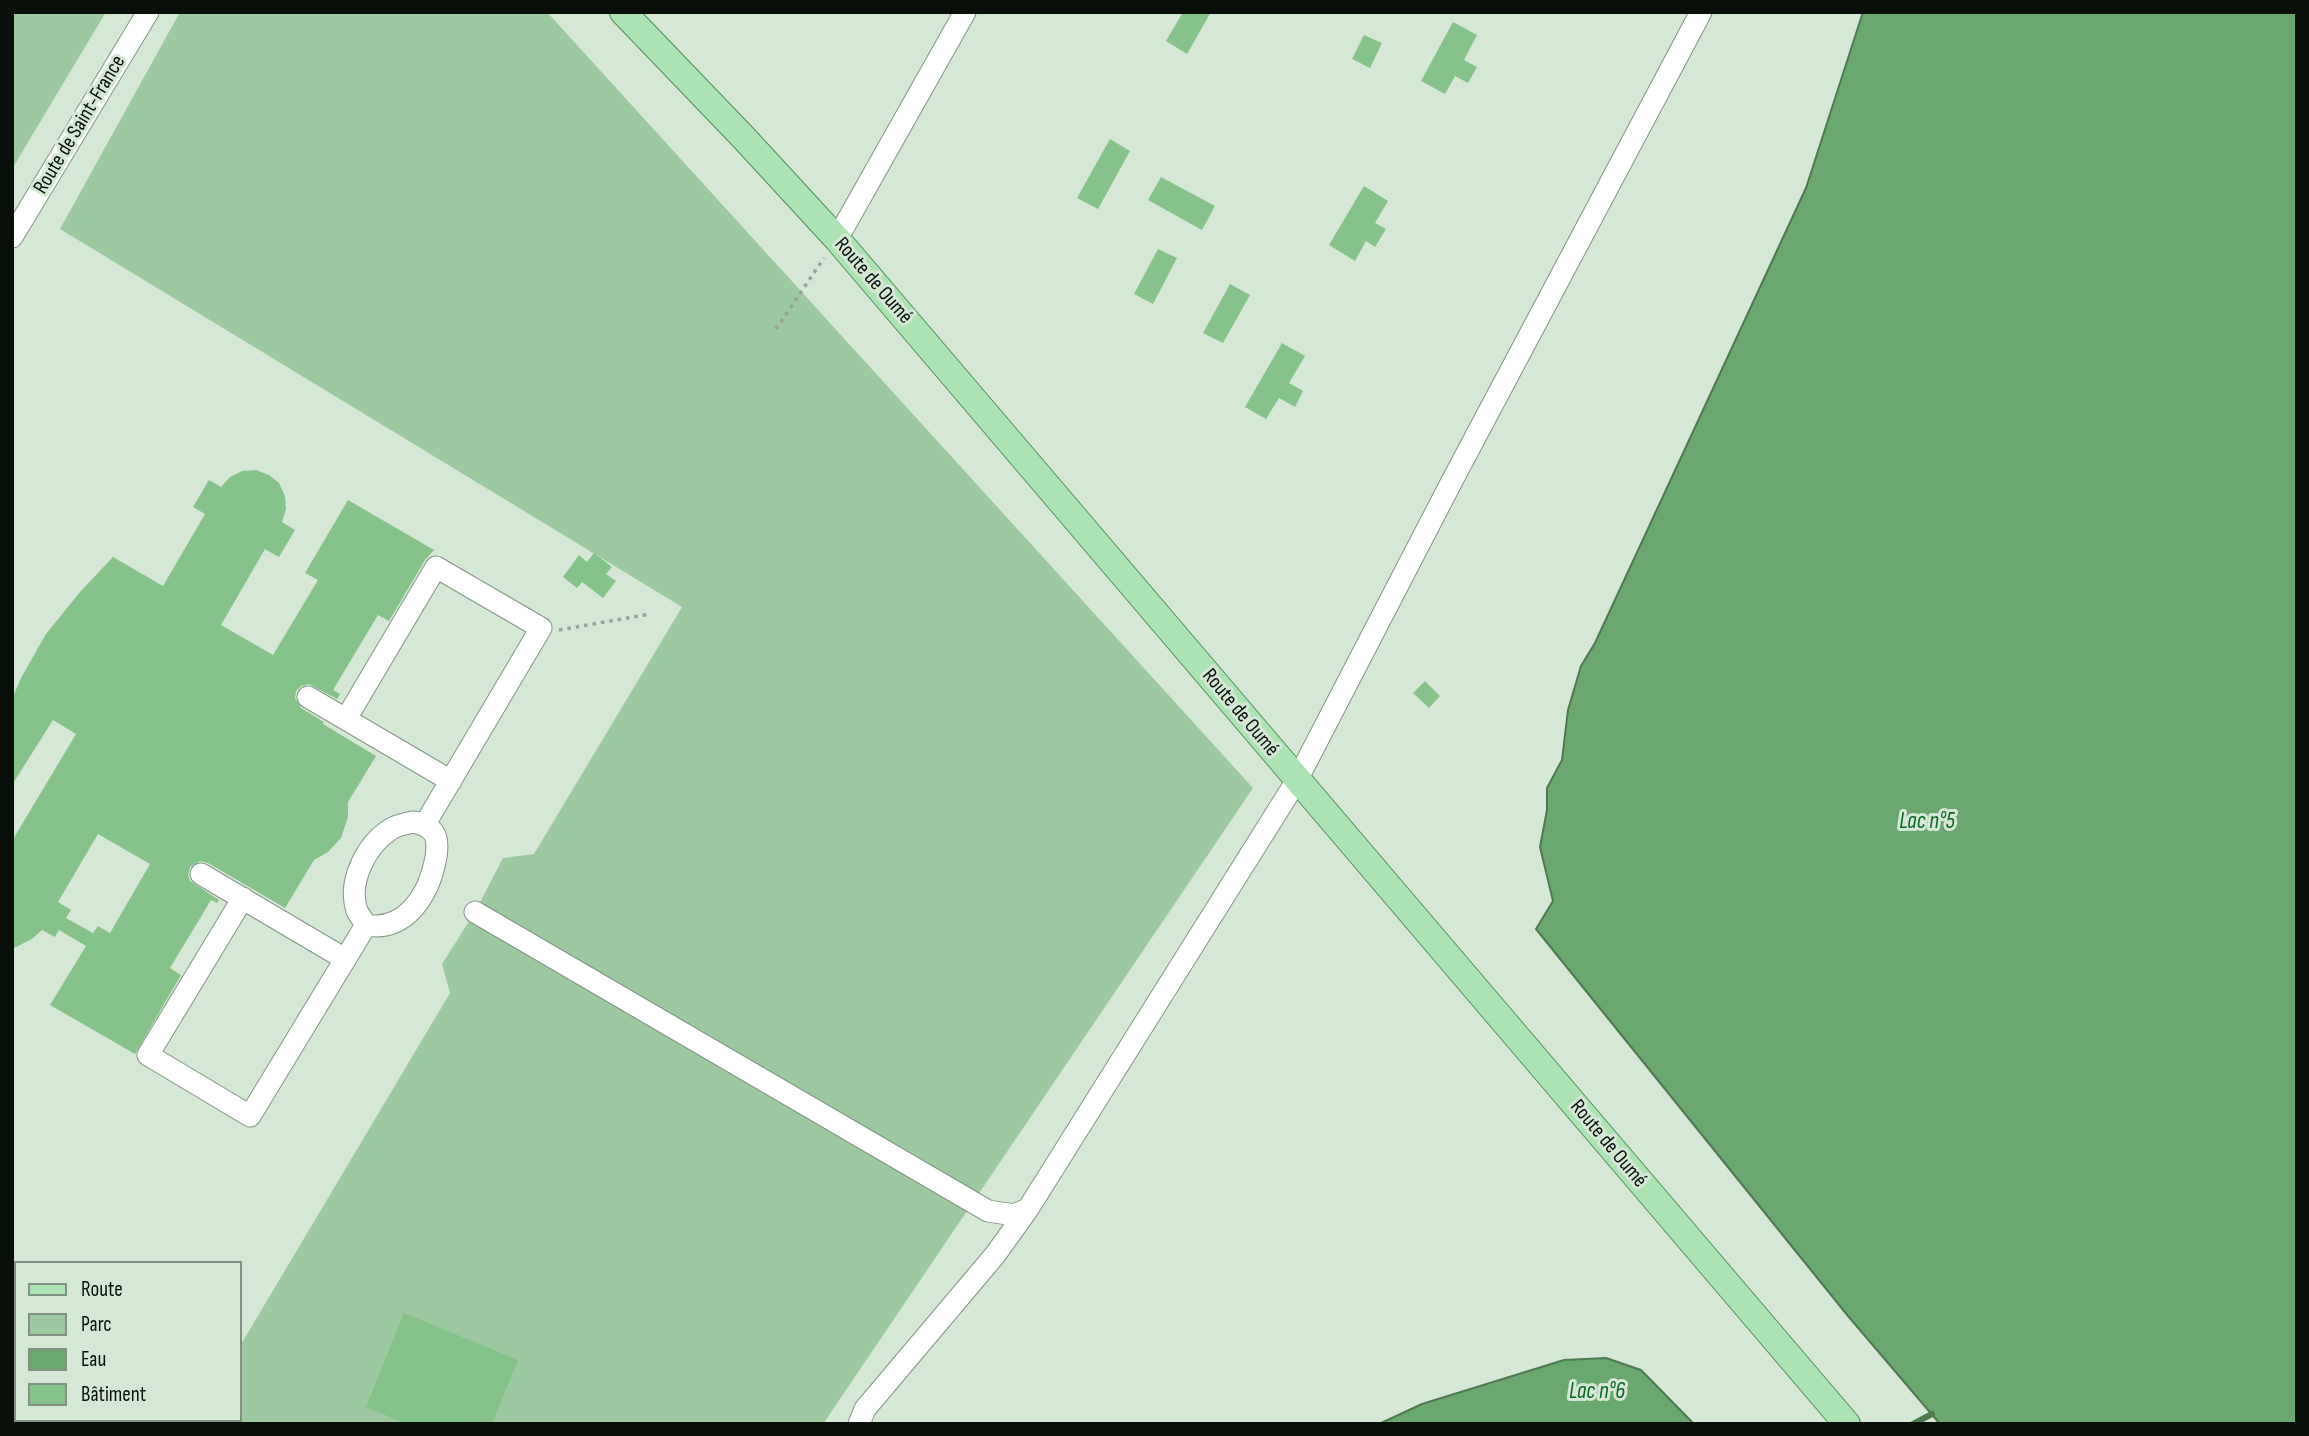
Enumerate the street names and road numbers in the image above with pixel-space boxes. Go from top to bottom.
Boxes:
street label: Route de Saint-France [29,51,131,199]
street label: Route de Oumé [829,233,917,329]
street label: Route de Oumé [1196,664,1284,762]
street label: Route de Oumé [1564,1095,1652,1193]

